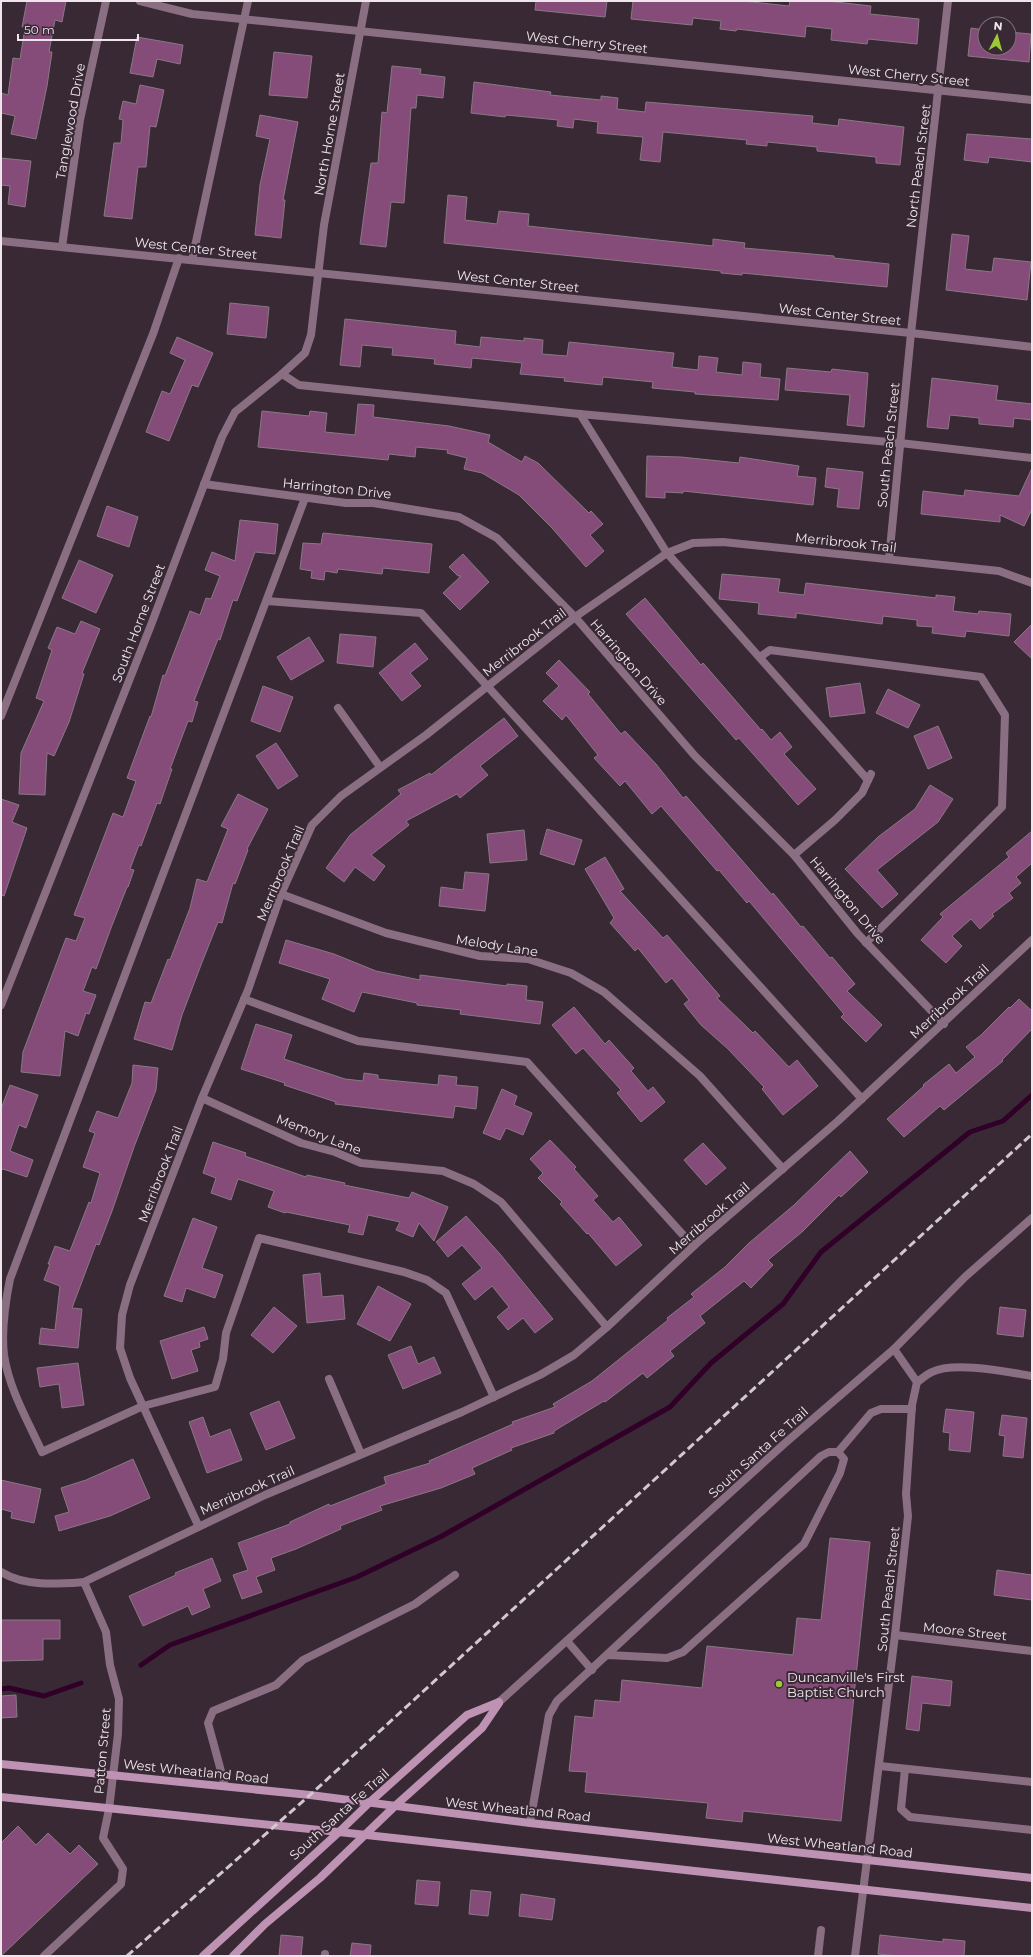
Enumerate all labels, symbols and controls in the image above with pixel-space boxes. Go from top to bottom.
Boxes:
scale bar [18,16,138,42]
north arrow [977,16,1017,56]
text: N [993,19,1003,33]
text: 50 m [24,22,55,37]
street label: West Cherry Street [525,28,649,56]
street label: West Cherry Street [847,61,971,89]
street label: Tanglewood Drive [52,62,88,180]
street label: North Horne Street [310,71,348,197]
street label: North Peach Street [902,103,934,229]
street label: West Center Street [134,234,258,262]
street label: West Center Street [456,267,580,295]
street label: West Center Street [778,300,902,328]
street label: South Peach Street [873,382,903,508]
street label: Harrington Drive [282,474,392,502]
street label: Merribrook Trail [794,529,898,555]
street label: South Horne Street [108,562,168,684]
street label: Merribrook Trail [479,604,569,680]
street label: Harrington Drive [587,616,671,709]
street label: Merribrook Trail [253,823,307,923]
street label: Harrington Drive [807,853,889,947]
street label: Melody Lane [455,931,539,959]
street label: Merribrook Trail [906,960,992,1042]
street label: Memory Lane [274,1110,364,1158]
street label: Merribrook Trail [134,1124,186,1224]
street label: Merribrook Trail [665,1179,753,1257]
street label: South Santa Fe Trail [705,1403,811,1501]
street label: Merribrook Trail [197,1462,297,1518]
street label: South Peach Street [873,1526,903,1652]
street label: Moore Street [922,1619,1008,1643]
place label: Duncanville's First Baptist Church [787,1669,905,1700]
marker: Duncanville's First Baptist Church [774,1679,784,1689]
street label: Patton Street [90,1707,114,1795]
street label: West Wheatland Road [122,1755,270,1787]
street label: South Santa Fe Trail [286,1765,392,1863]
street label: West Wheatland Road [444,1793,592,1825]
street label: West Wheatland Road [766,1829,914,1861]

